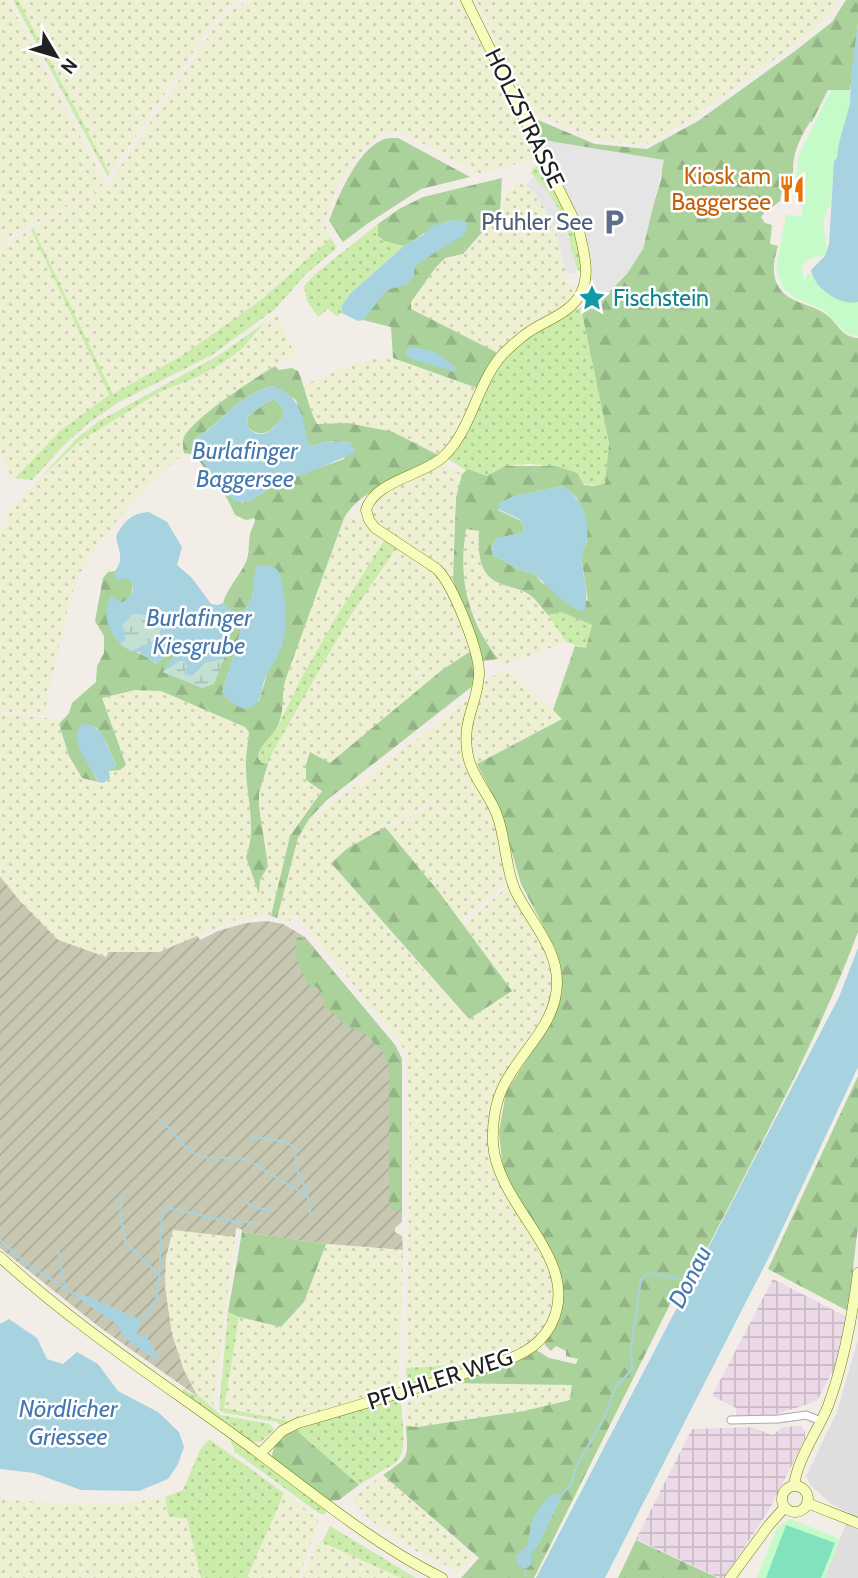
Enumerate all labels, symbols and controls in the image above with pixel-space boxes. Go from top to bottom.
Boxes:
north arrow [21,21,91,91]
street label: HOLZSTRASSE [479,44,571,192]
text: N [56,54,82,79]
place label: Kiosk am Baggersee [671,162,771,216]
restaurant icon: Kiosk am Baggersee [777,174,807,204]
parking icon: Pfuhler See [599,207,629,237]
place label: Pfuhler See [481,208,593,236]
place icon: Fischstein [577,283,607,313]
place label: Fischstein [613,284,709,312]
water label: Burlafinger Baggersee [192,436,299,493]
water label: Burlafinger Kiesgrube [146,603,253,660]
water label: Donau [662,1241,717,1313]
street label: PFUHLER WEG [364,1342,516,1416]
water label: Nördlicher Griessee [19,1394,119,1451]

